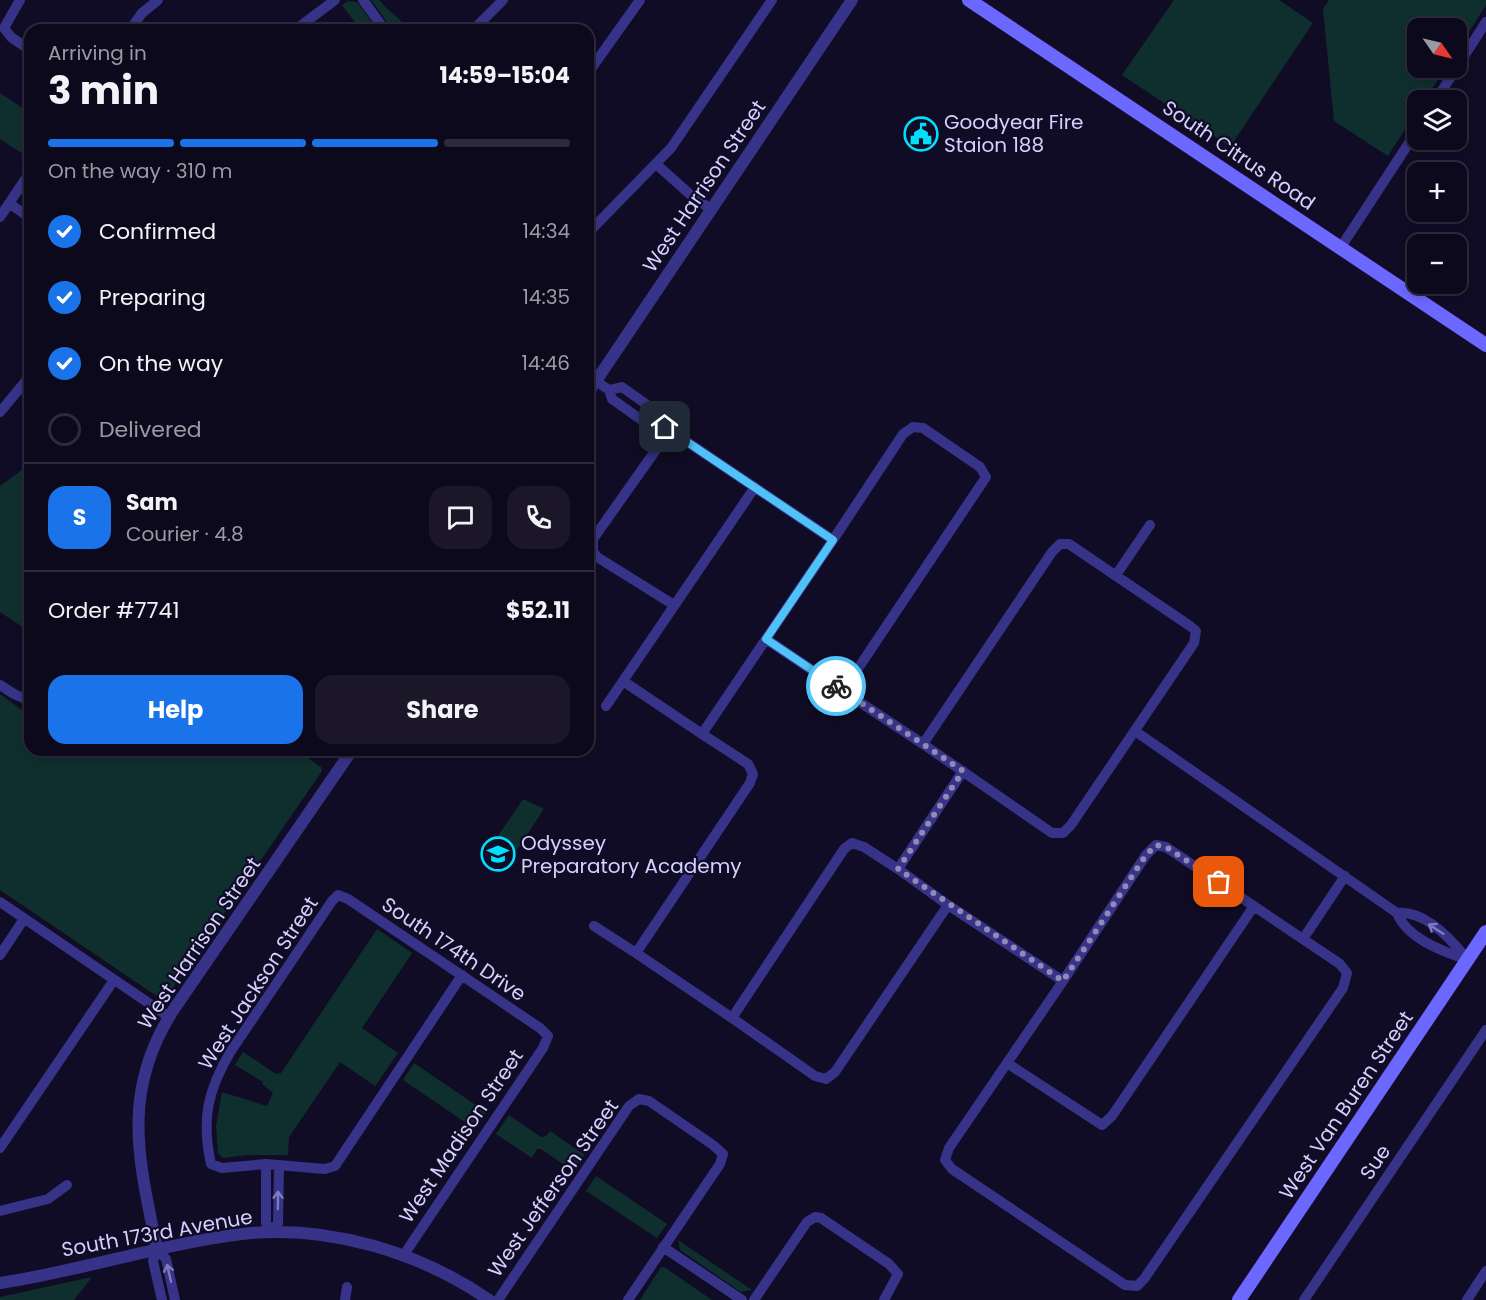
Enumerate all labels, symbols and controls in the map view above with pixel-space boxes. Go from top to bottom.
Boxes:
north arrow [1407,18,1467,78]
map controls [1407,18,1467,294]
text: Arriving in [48,39,147,67]
text: 14:59–15:04 [439,60,570,91]
text: 3 min [48,63,159,118]
button: layers [1407,90,1467,150]
street label: South Citrus Road [1157,93,1321,217]
street label: West Harrison Street [636,94,772,278]
place label: Goodyear Fire Staion 188 [944,108,1084,159]
public building icon: Goodyear Fire Staion 188 [903,116,939,152]
text: On the way · 310 m [48,157,232,185]
button: + [1407,162,1467,222]
icon: check [48,215,81,248]
text: Confirmed [99,216,216,247]
text: 14:34 [522,217,570,245]
button: − [1407,234,1467,294]
icon: check [48,281,81,314]
text: Preparing [99,282,206,313]
text: 14:35 [522,283,570,311]
icon: check [48,347,81,380]
text: On the way [99,348,223,379]
text: 14:46 [521,349,570,377]
pin [639,401,690,452]
icon: home [648,410,681,443]
text: Delivered [99,414,202,445]
button: chat [429,486,492,549]
button: phone [507,486,570,549]
text: Sam [126,487,178,518]
text: S [73,502,86,533]
text: Courier · 4.8 [126,520,244,548]
text: Order #7741 [48,595,179,626]
text: $52.11 [506,595,570,626]
courier [806,656,866,716]
icon: bike [820,670,853,703]
button: Help [48,675,303,744]
button: Share [315,675,570,744]
place label: Odyssey Preparatory Academy [521,829,742,880]
school or university icon: Odyssey Preparatory Academy [480,836,516,872]
street label: West Harrison Street [131,851,267,1035]
pin [1193,856,1244,907]
icon: bag [1202,865,1235,898]
street label: South 174th Drive [376,890,532,1008]
street label: West Jackson Street [191,891,325,1075]
one-way arrow [1428,923,1445,935]
street label: West Van Buren Street [1272,1005,1420,1205]
street label: West Madison Street [392,1044,530,1228]
street label: West Jefferson Street [481,1094,625,1282]
street label: Sue [1353,1139,1397,1185]
one-way arrow [273,1190,284,1210]
street label: South 173rd Avenue [59,1202,255,1264]
one-way arrow [163,1264,174,1283]

